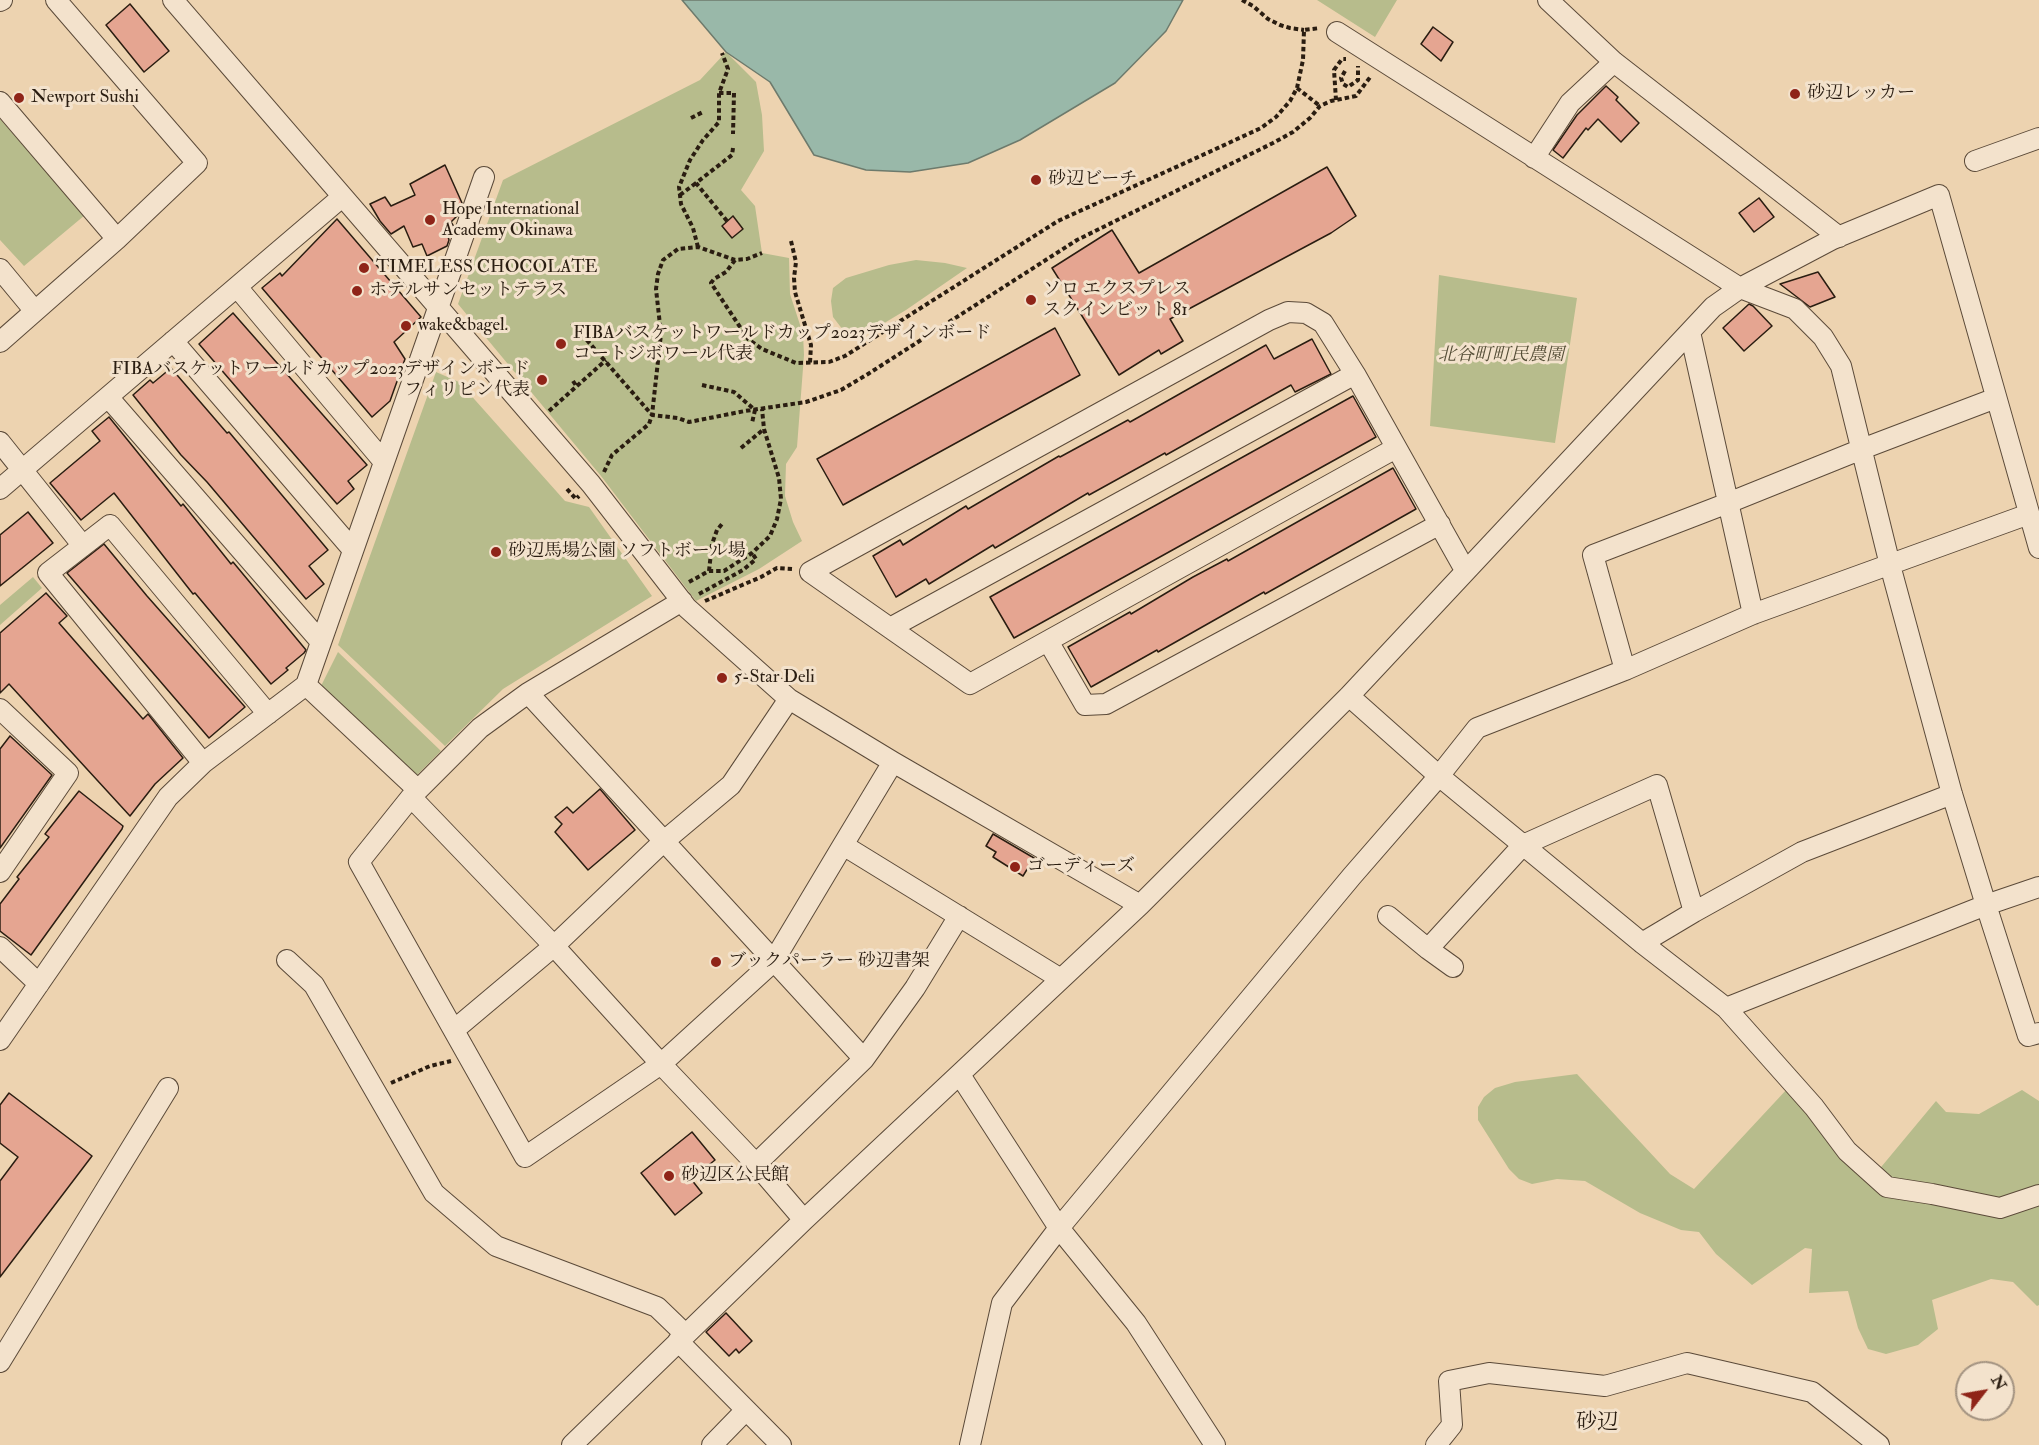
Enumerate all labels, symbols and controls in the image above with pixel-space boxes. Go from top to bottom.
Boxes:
place label: 砂辺レッカー [1807,83,1915,105]
place label: Newport Sushi [31,87,139,109]
marker: 砂辺レッカー [1788,87,1802,101]
marker: Newport Sushi [12,91,26,105]
place label: 砂辺ビーチ [1048,169,1137,191]
marker: 砂辺ビーチ [1029,173,1043,187]
place label: Hope International Academy Okinawa [442,199,579,242]
marker: Hope International Academy Okinawa [423,213,437,227]
place label: TIMELESS CHOCOLATE [376,257,598,279]
marker: TIMELESS CHOCOLATE [357,261,371,275]
place label: ソロ エクスプレス スクインビット 81 [1043,279,1191,322]
place label: ホテルサンセットテラス [369,280,567,302]
marker: ホテルサンセットテラス [350,284,364,298]
marker: ソロ エクスプレス スクインビット 81 [1024,293,1038,307]
place label: wake&bagel. [418,315,508,337]
marker: wake&bagel. [399,319,413,333]
place label: FIBAバスケットワールドカップ2023デザインボード コートジボワール代表 [573,323,991,366]
marker: FIBAバスケットワールドカップ2023デザインボード コートジボワール代表 [554,337,568,351]
park label: 北谷町町民農園 [1438,345,1564,367]
place label: FIBAバスケットワールドカップ2023デザインボード フィリピン代表 [112,359,530,401]
marker: FIBAバスケットワールドカップ2023デザインボード フィリピン代表 [535,373,549,387]
place label: 砂辺馬場公園 ソフトボール場 [508,541,746,563]
marker: 砂辺馬場公園 ソフトボール場 [489,545,503,559]
place label: 5-Star Deli [734,667,815,689]
marker: 5-Star Deli [715,671,729,685]
place label: ゴーディーズ [1027,856,1135,878]
marker: ゴーディーズ [1008,860,1022,874]
place label: ブックパーラー 砂辺書架 [728,951,930,973]
marker: ブックパーラー 砂辺書架 [709,955,723,969]
place label: 砂辺区公民館 [681,1165,789,1187]
marker: 砂辺区公民館 [662,1169,676,1183]
north arrow [1955,1361,2015,1421]
text: N [1986,1371,2011,1394]
district label: 砂辺 [1576,1410,1618,1436]

